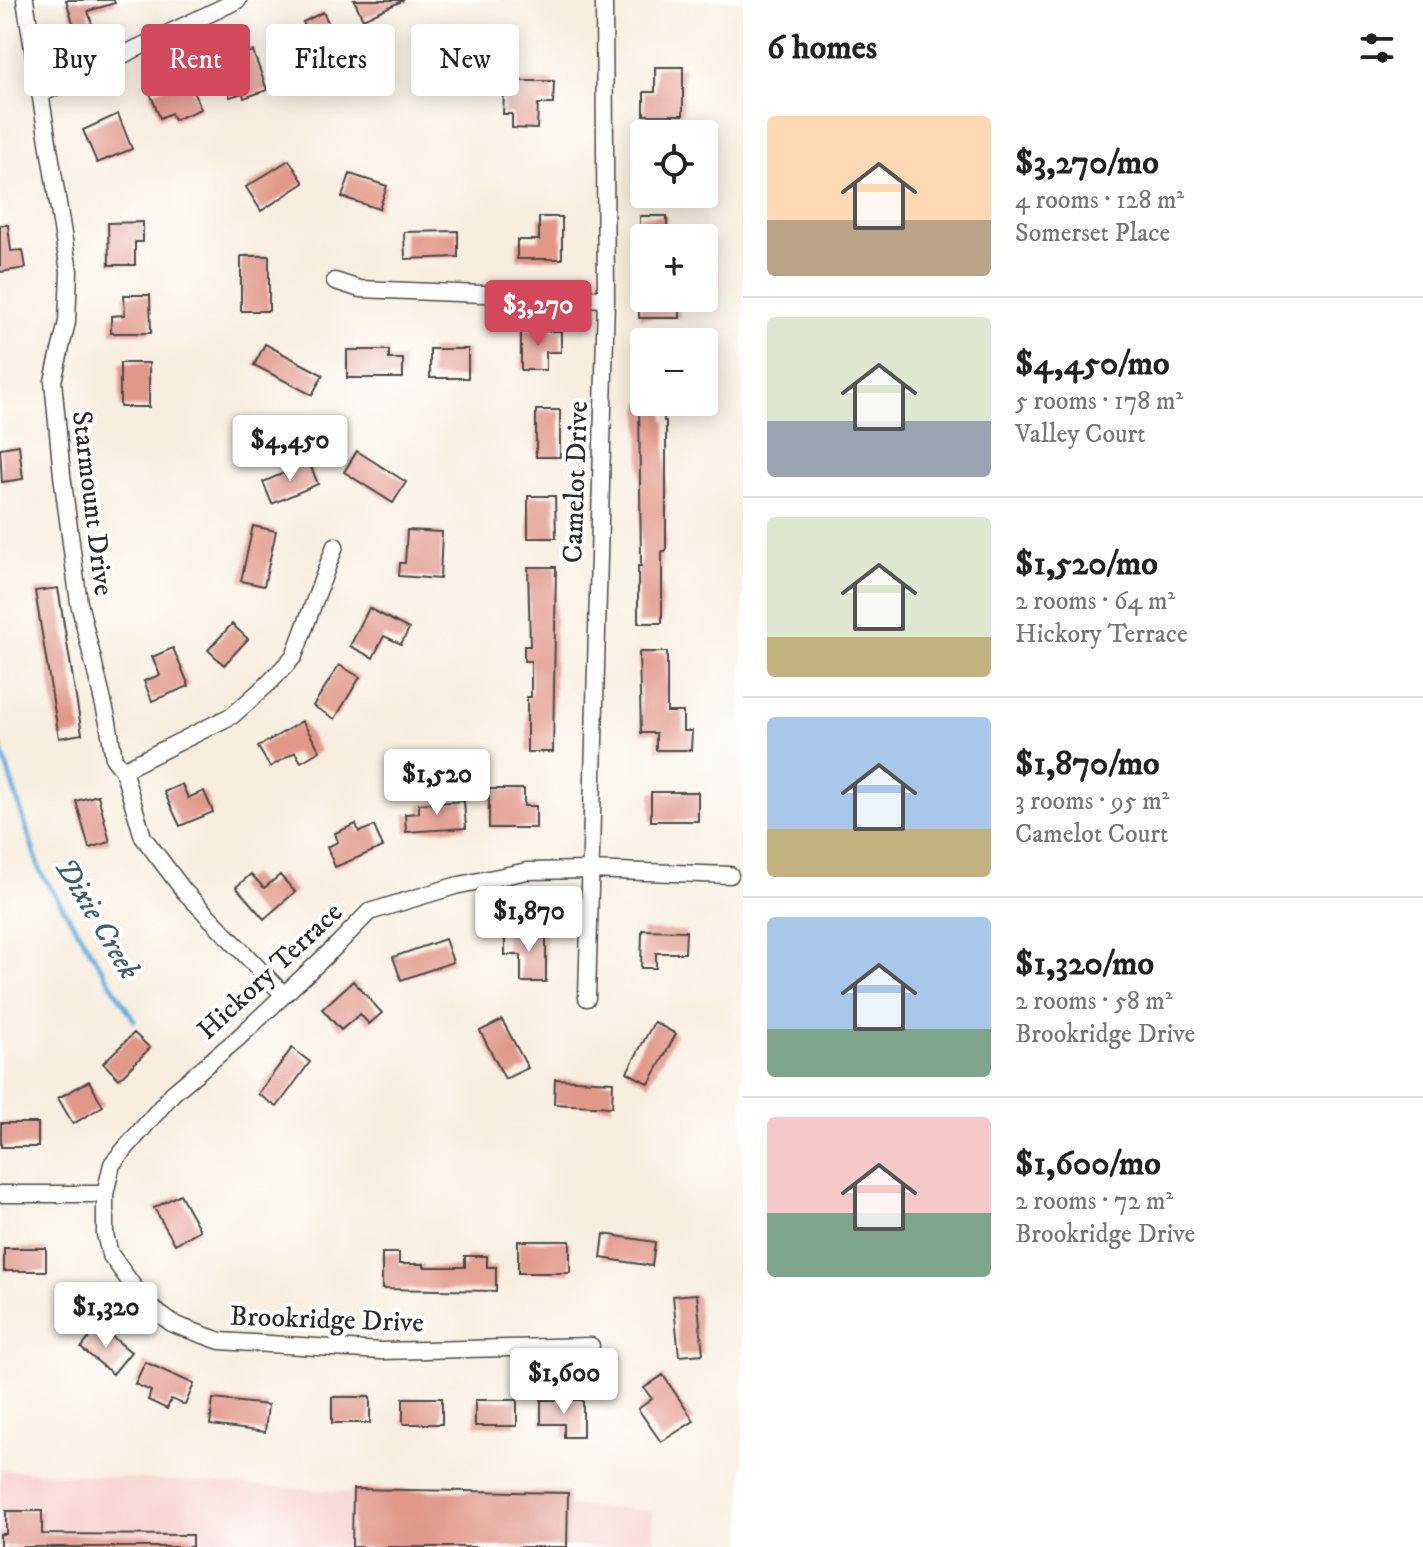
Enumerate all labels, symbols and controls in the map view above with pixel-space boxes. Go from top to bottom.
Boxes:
chip: Buy [24,24,125,96]
chip: Rent [141,24,250,96]
chip: Filters [266,24,395,96]
chip: New [411,24,519,96]
icon: filters [1355,26,1399,70]
text: 6 homes [767,27,877,69]
map controls [630,120,718,416]
button: locate [630,120,718,208]
text: $3,270/mo [1015,142,1159,184]
icon: home [831,148,927,244]
text: 4 rooms · 128 m² [1015,184,1184,217]
text: Somerset Place [1015,217,1170,250]
button: + [630,224,718,312]
pin: $3,270 [473,280,603,348]
text: $3,270 [503,289,573,322]
button: − [630,328,718,416]
text: $4,450/mo [1015,343,1170,385]
icon: home [831,349,927,445]
text: 5 rooms · 178 m² [1015,385,1183,418]
street label: Camelot Drive [555,400,596,564]
street label: Starmount Drive [64,409,121,598]
pin: $4,450 [225,415,355,483]
text: Valley Court [1015,418,1146,451]
text: $4,450 [251,424,330,457]
text: $1,520/mo [1015,543,1158,585]
icon: home [831,549,927,645]
text: 2 rooms · 64 m² [1015,585,1175,618]
text: Hickory Terrace [1015,618,1188,651]
text: $1,870/mo [1015,743,1160,785]
pin: $1,520 [372,749,502,817]
icon: home [831,749,927,845]
text: $1,520 [402,758,472,791]
text: 3 rooms · 95 m² [1015,785,1170,818]
text: Camelot Court [1015,818,1168,851]
water label: Dixie Creek [46,851,148,987]
pin: $1,870 [464,886,594,954]
street label: Hickory Terrace [190,895,350,1047]
text: $1,870 [493,895,565,928]
text: $1,320/mo [1015,943,1154,985]
icon: home [831,949,927,1045]
text: 2 rooms · 58 m² [1015,985,1173,1018]
text: Brookridge Drive [1015,1018,1195,1051]
text: $1,600/mo [1015,1143,1161,1185]
icon: home [831,1149,927,1245]
text: 2 rooms · 72 m² [1015,1185,1173,1218]
text: Brookridge Drive [1015,1218,1195,1251]
pin: $1,320 [41,1282,171,1350]
text: $1,320 [72,1291,140,1324]
street label: Brookridge Drive [229,1299,425,1340]
pin: $1,600 [499,1348,629,1416]
text: $1,600 [528,1357,600,1390]

